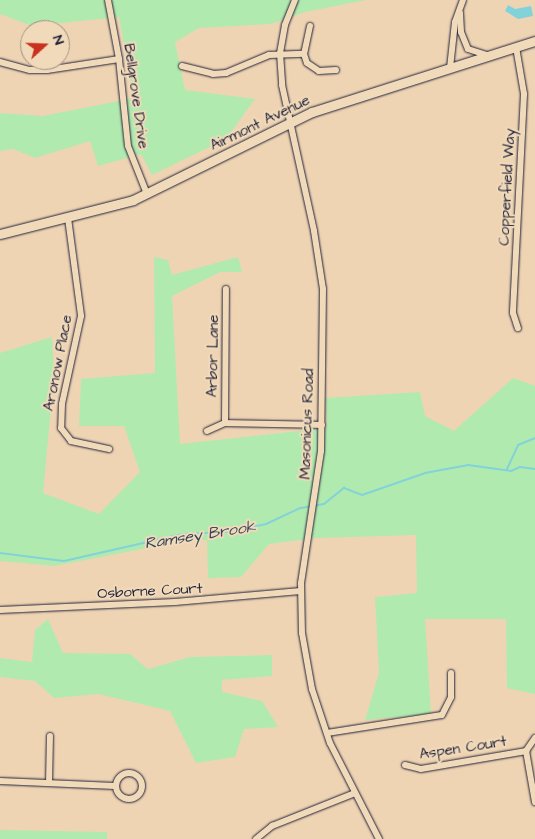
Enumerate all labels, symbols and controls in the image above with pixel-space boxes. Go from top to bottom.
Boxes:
north arrow [20,20,70,70]
text: N [47,33,69,48]
street label: Bellgrove Drive [120,42,152,150]
street label: Airmont Avenue [207,91,313,155]
street label: Copperfield Way [495,128,519,246]
street label: Aronow Place [40,313,76,413]
street label: Arbor Lane [203,315,223,397]
street label: Masonicus Road [296,368,318,480]
water label: Ramsey Brook [143,517,257,553]
street label: Osborne Court [97,579,203,603]
street label: Aspen Court [418,732,508,764]

